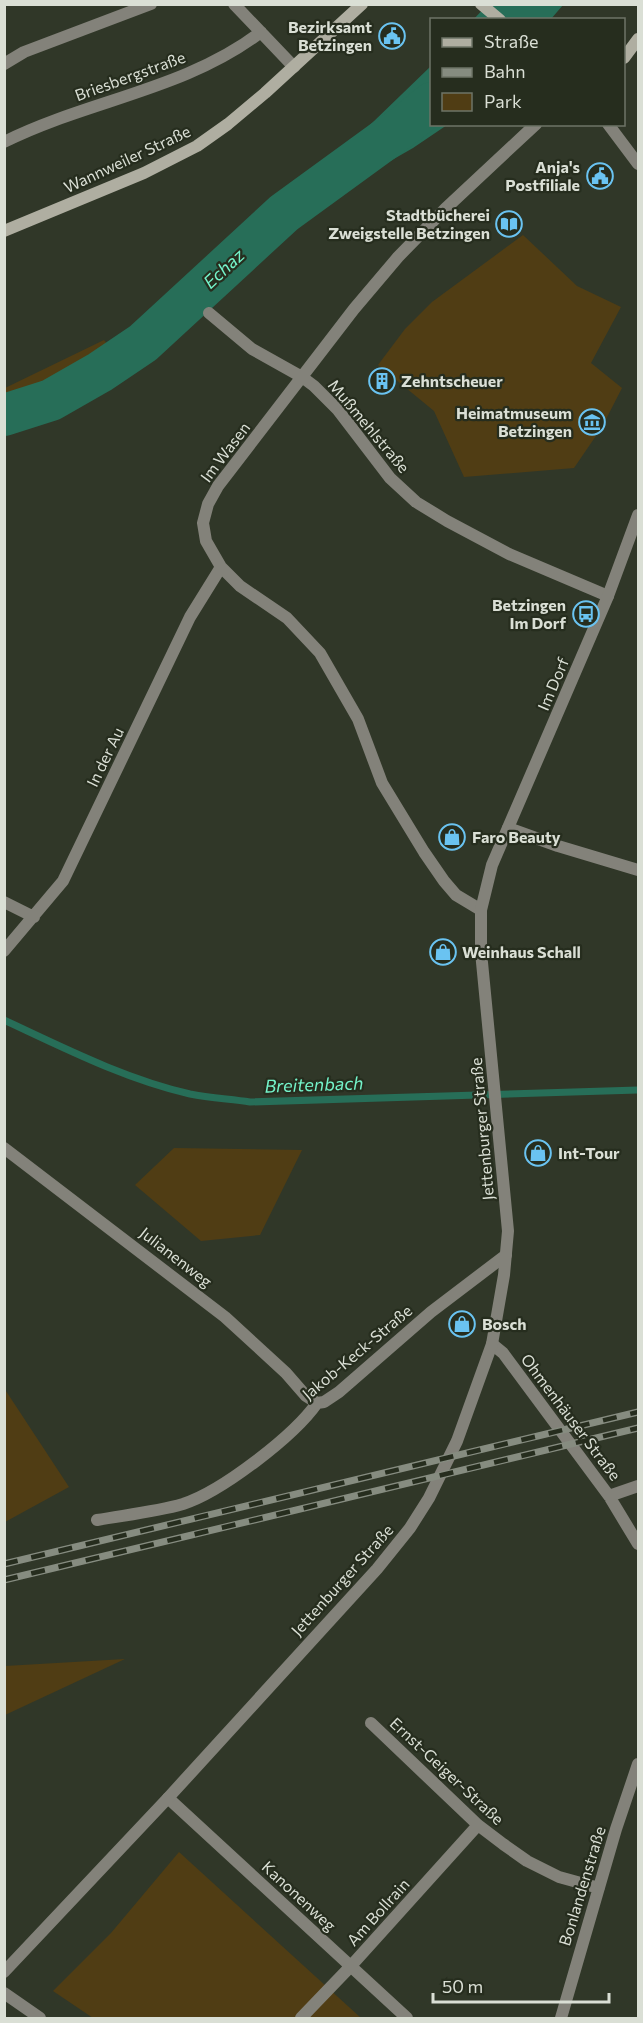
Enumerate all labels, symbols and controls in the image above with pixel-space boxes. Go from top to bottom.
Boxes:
place label: Bezirksamt Betzingen [288,17,372,54]
legend [430,18,625,126]
public building icon: Bezirksamt Betzingen [377,21,407,51]
text: Straße [484,30,539,52]
street label: Briesbergstraße [72,47,188,104]
text: Bahn [484,60,526,82]
text: Park [484,90,522,112]
street label: Wannweiler Straße [60,121,193,196]
place label: Anja's Postfiliale [505,157,580,194]
public building icon: Anja's Postfiliale [585,161,615,191]
place label: Stadtbücherei Zweigstelle Betzingen [328,205,490,242]
library icon: Stadtbücherei Zweigstelle Betzingen [494,209,524,239]
water label: Echaz [198,244,249,293]
building icon: Zehntscheuer [367,366,397,396]
place label: Zehntscheuer [401,371,503,390]
street label: Mußmehlstraße [325,375,414,476]
place label: Heimatmuseum Betzingen [456,403,572,440]
museum icon: Heimatmuseum Betzingen [577,407,607,437]
street label: Im Wasen [196,418,253,485]
place label: Betzingen Im Dorf [492,595,566,632]
bus stop icon: Betzingen Im Dorf [571,599,601,629]
street label: Im Dorf [533,654,572,713]
street label: In der Au [82,724,127,790]
shop icon: Faro Beauty [437,822,467,852]
place label: Faro Beauty [472,827,561,846]
shop icon: Weinhaus Schall [428,937,458,967]
place label: Weinhaus Schall [462,942,581,961]
street label: Jettenburger Straße [466,1057,497,1201]
water label: Breitenbach [264,1071,364,1097]
shop icon: Int-Tour [523,1138,553,1168]
place label: Int-Tour [558,1143,620,1162]
street label: Julianenweg [136,1223,216,1291]
street label: Jakob-Keck-Straße [298,1300,415,1403]
shop icon: Bosch [447,1309,477,1339]
place label: Bosch [482,1314,526,1333]
street label: Ohmenhäuser Straße [518,1350,625,1484]
street label: Jettenburger Straße [287,1520,397,1639]
street label: Ernst-Geiger-Straße [387,1713,508,1828]
street label: Bonlandenstraße [554,1824,609,1948]
street label: Kanonenweg [258,1857,340,1935]
street label: Am Bollrain [342,1874,413,1949]
scale bar [433,1966,608,2004]
text: 50 m [442,1975,483,1997]

